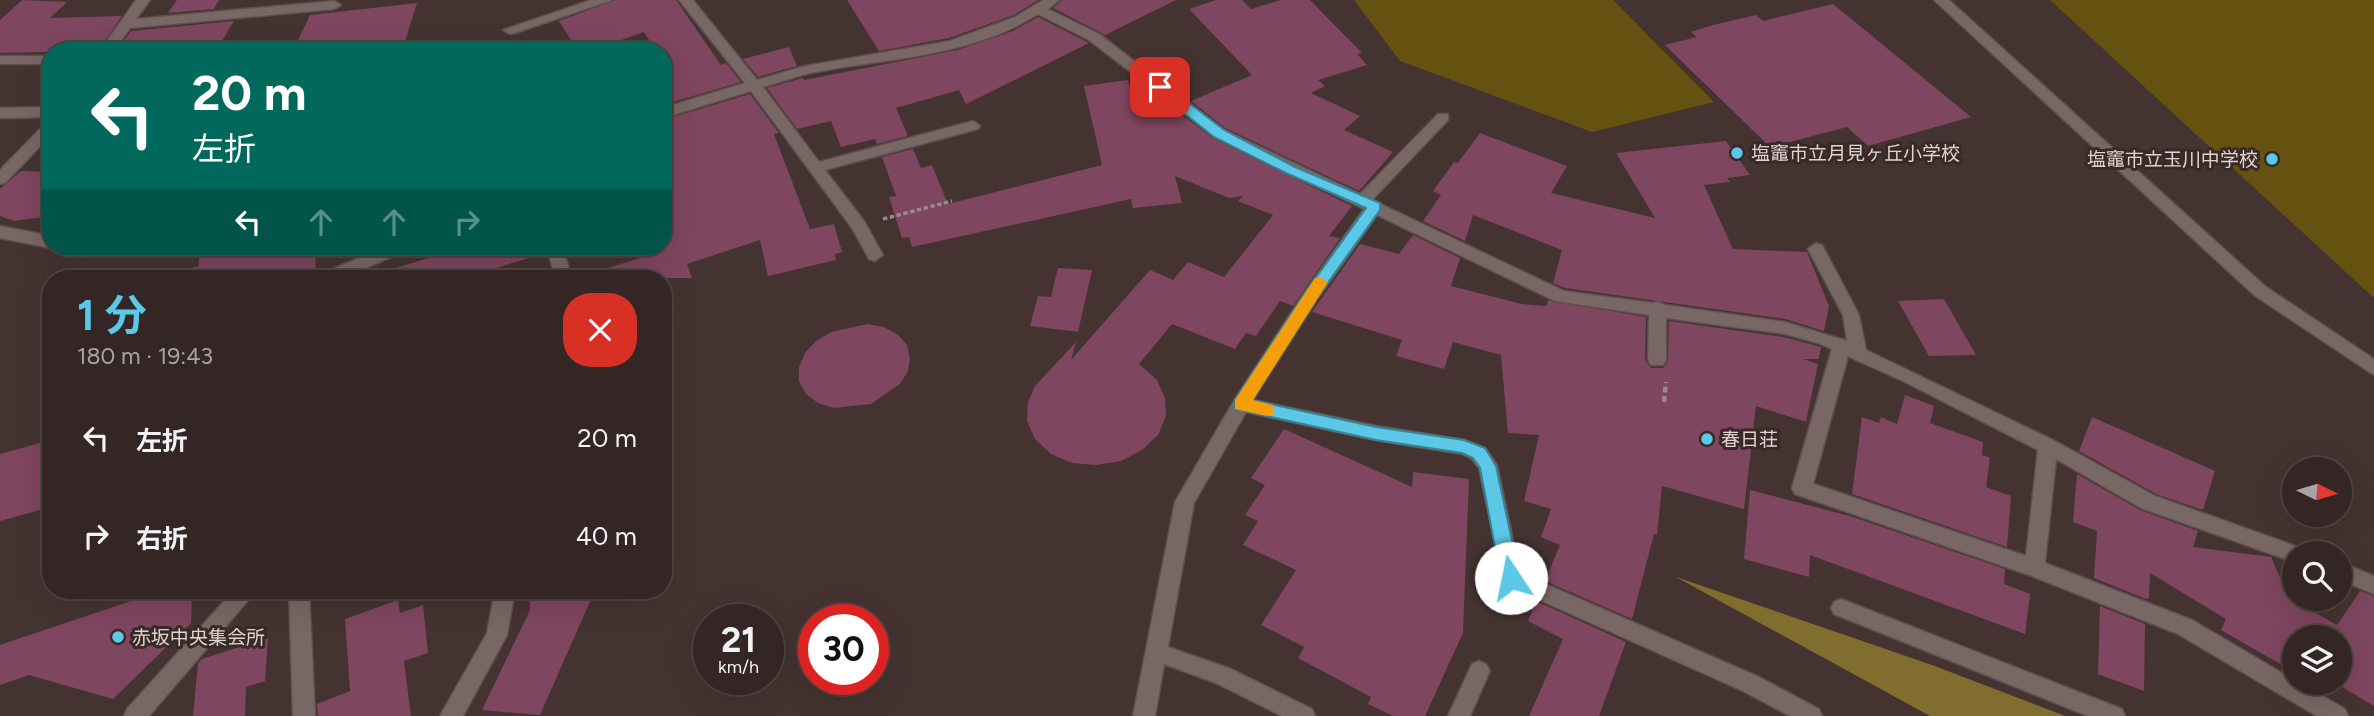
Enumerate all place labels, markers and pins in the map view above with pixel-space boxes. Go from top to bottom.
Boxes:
pin [1130,57,1190,117]
place label: 塩竈市立月見ヶ丘小学校 [1751,142,1960,165]
marker: 塩竈市立月見ヶ丘小学校 [1729,145,1745,161]
place label: 塩竈市立玉川中学校 [2087,148,2258,171]
marker: 塩竈市立玉川中学校 [2264,151,2280,167]
place label: 春日荘 [1721,428,1778,451]
marker: 春日荘 [1699,431,1715,447]
place label: 赤坂中央集会所 [132,626,265,649]
marker: 赤坂中央集会所 [110,629,126,645]

